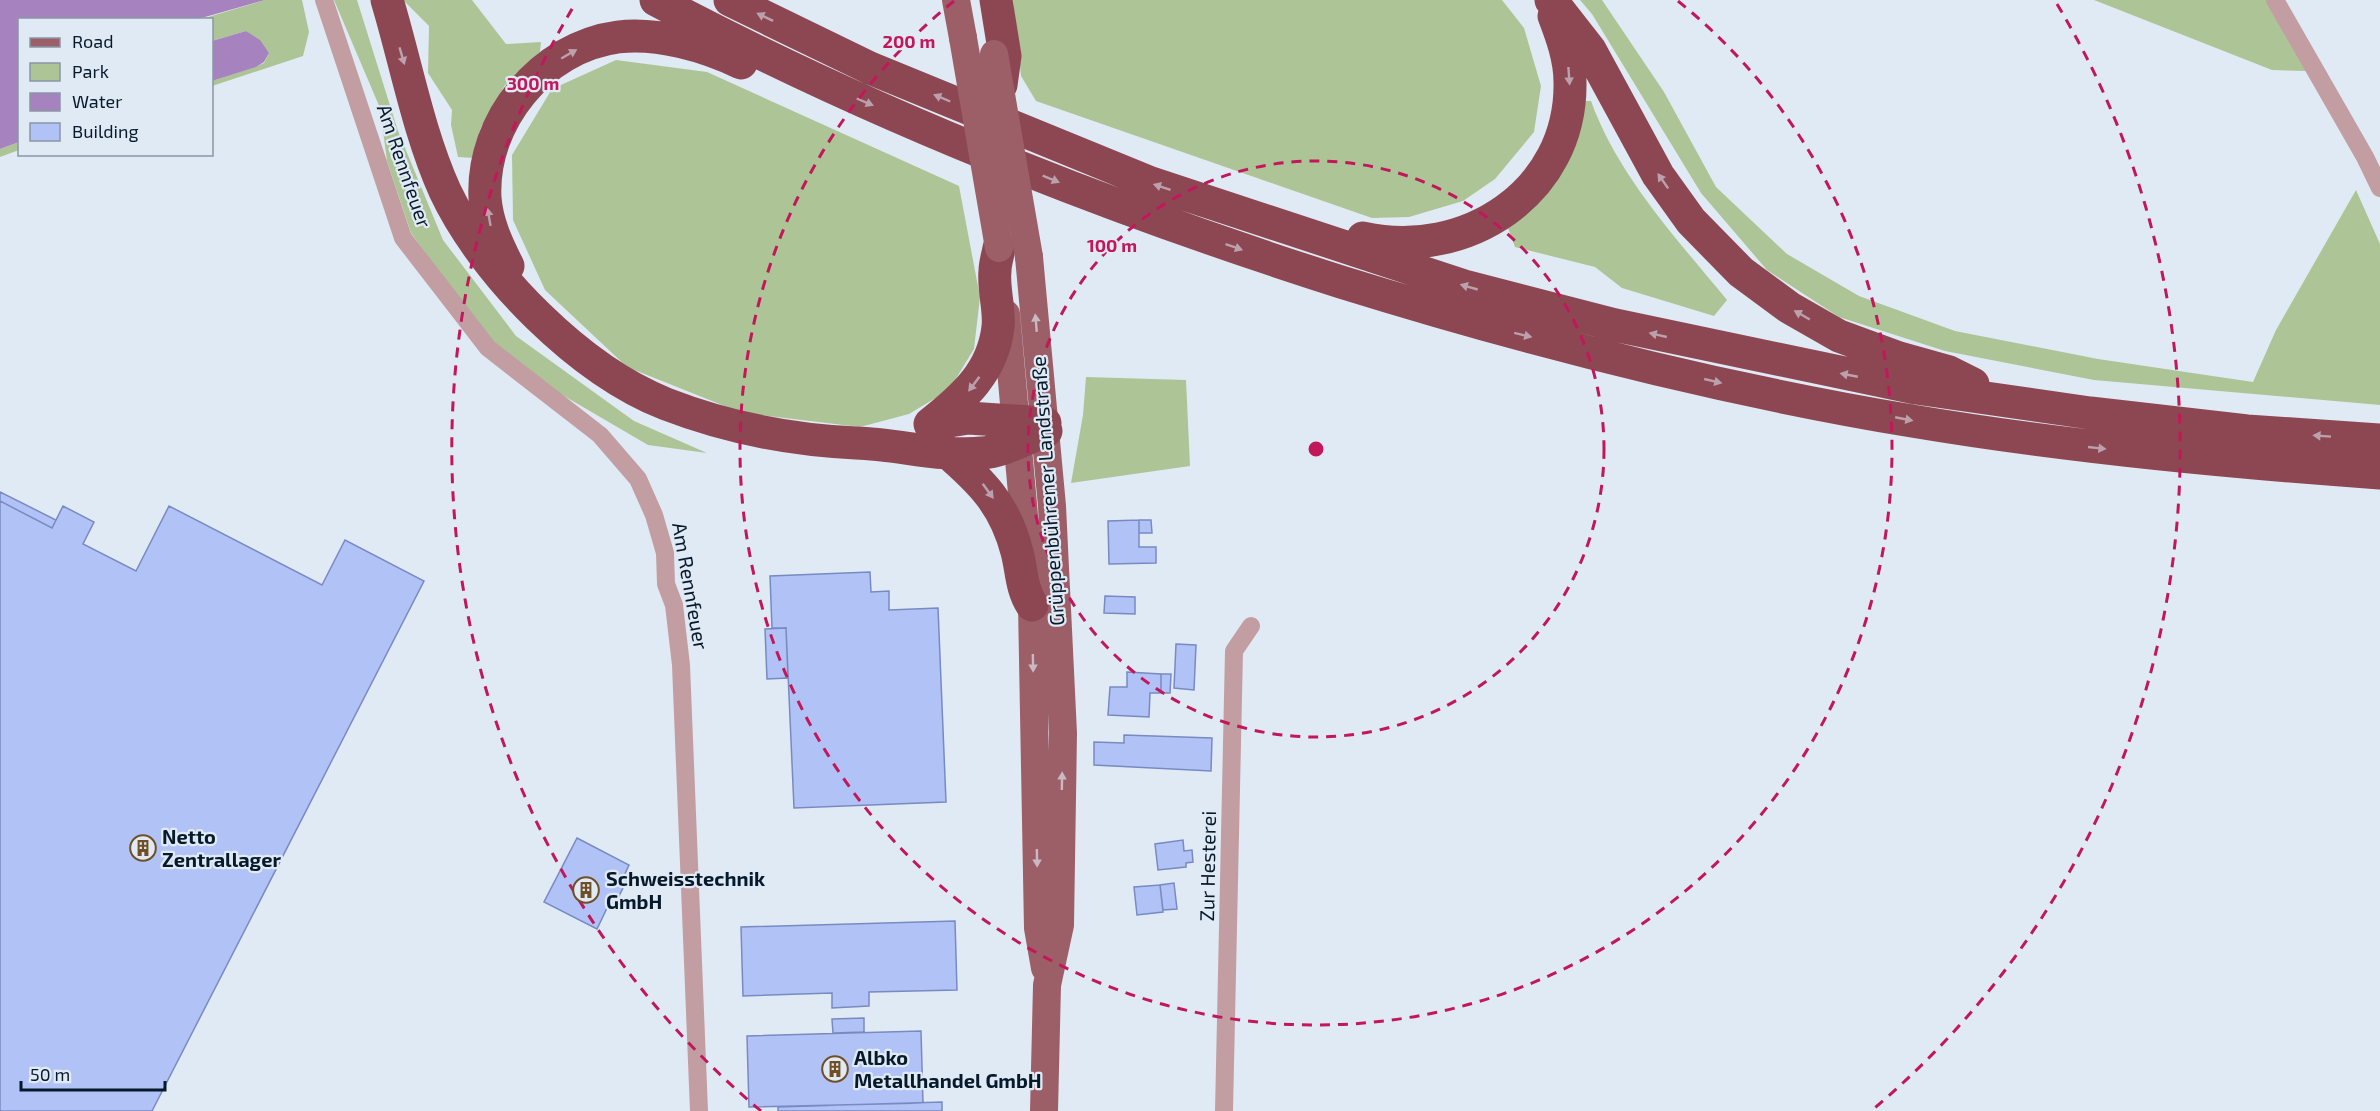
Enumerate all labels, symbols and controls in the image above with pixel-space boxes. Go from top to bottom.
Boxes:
one-way arrow [757,12,774,21]
legend [18,18,213,156]
text: Road [72,30,113,52]
text: 200 m [883,30,935,52]
one-way arrow [398,47,408,65]
one-way arrow [561,49,578,59]
text: Park [72,60,109,82]
one-way arrow [1564,67,1574,86]
text: 300 m [507,72,559,94]
text: Water [72,90,122,112]
one-way arrow [933,93,951,103]
one-way arrow [856,97,874,107]
street label: Am Rennfeuer [373,101,437,231]
text: Building [72,120,139,142]
one-way arrow [1657,173,1669,189]
one-way arrow [1043,175,1061,185]
one-way arrow [1153,181,1171,191]
one-way arrow [484,207,493,226]
text: 100 m [1087,234,1137,256]
one-way arrow [1225,243,1243,252]
one-way arrow [1460,281,1478,291]
one-way arrow [1793,310,1810,320]
one-way arrow [1031,314,1041,333]
one-way arrow [1649,329,1667,339]
one-way arrow [1514,331,1532,341]
street label: Grüppenbührener Landstraße [1026,355,1068,627]
one-way arrow [1839,370,1858,379]
one-way arrow [969,377,981,392]
one-way arrow [1704,377,1723,386]
one-way arrow [1895,415,1914,424]
one-way arrow [2312,431,2331,441]
centre of rings [1306,439,1326,459]
one-way arrow [2088,443,2107,452]
one-way arrow [982,483,994,499]
street label: Am Rennfeuer [668,520,714,651]
one-way arrow [1028,654,1038,673]
one-way arrow [1057,772,1067,791]
street label: Zur Hesterei [1194,810,1220,922]
place label: Netto Zentrallager [162,824,281,871]
building icon: Netto Zentrallager [128,833,158,863]
one-way arrow [1032,849,1041,868]
place label: Schweisstechnik GmbH [606,866,766,913]
building icon: Schweisstechnik GmbH [571,875,601,905]
place label: Albko Metallhandel GmbH [854,1045,1042,1092]
scale bar [21,1054,165,1092]
building icon: Albko Metallhandel GmbH [820,1054,850,1084]
text: 50 m [30,1063,70,1085]

